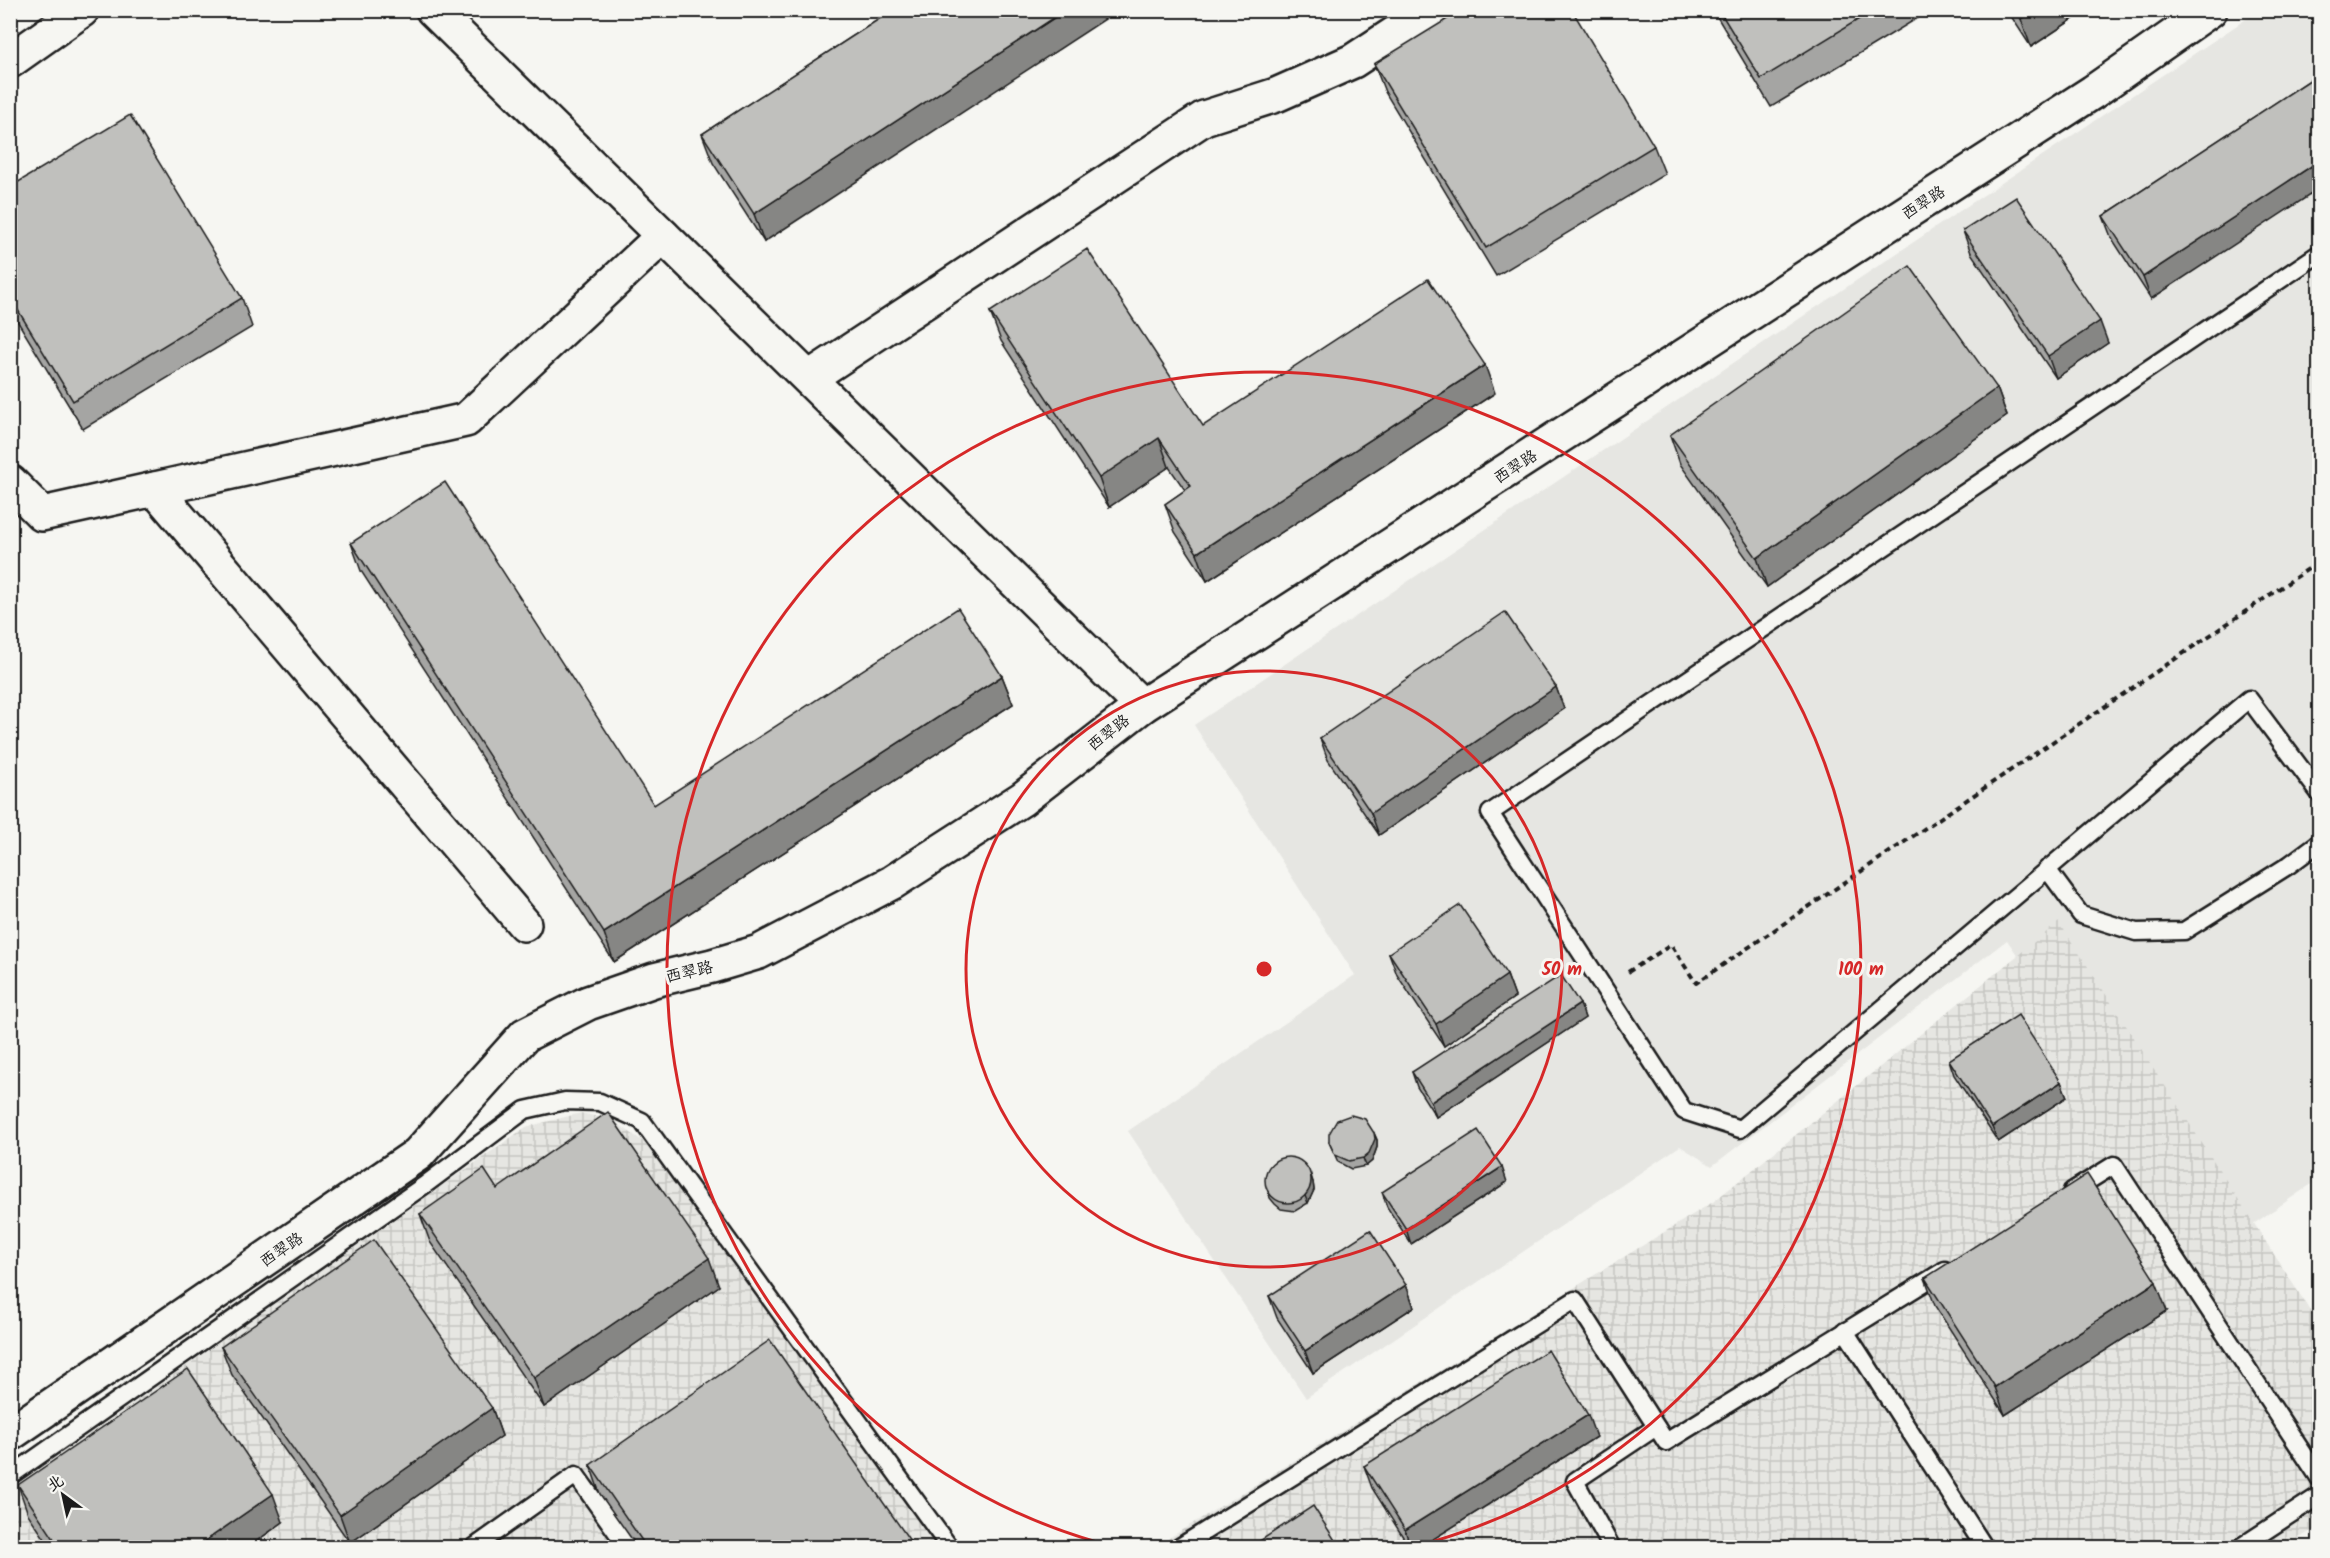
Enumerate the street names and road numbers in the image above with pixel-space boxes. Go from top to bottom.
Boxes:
street label: 西翠路 [1897,180,1951,227]
street label: 西翠路 [1489,444,1543,491]
street label: 西翠路 [1082,709,1136,758]
street label: 西翠路 [663,955,716,990]
street label: 西翠路 [255,1226,309,1274]

